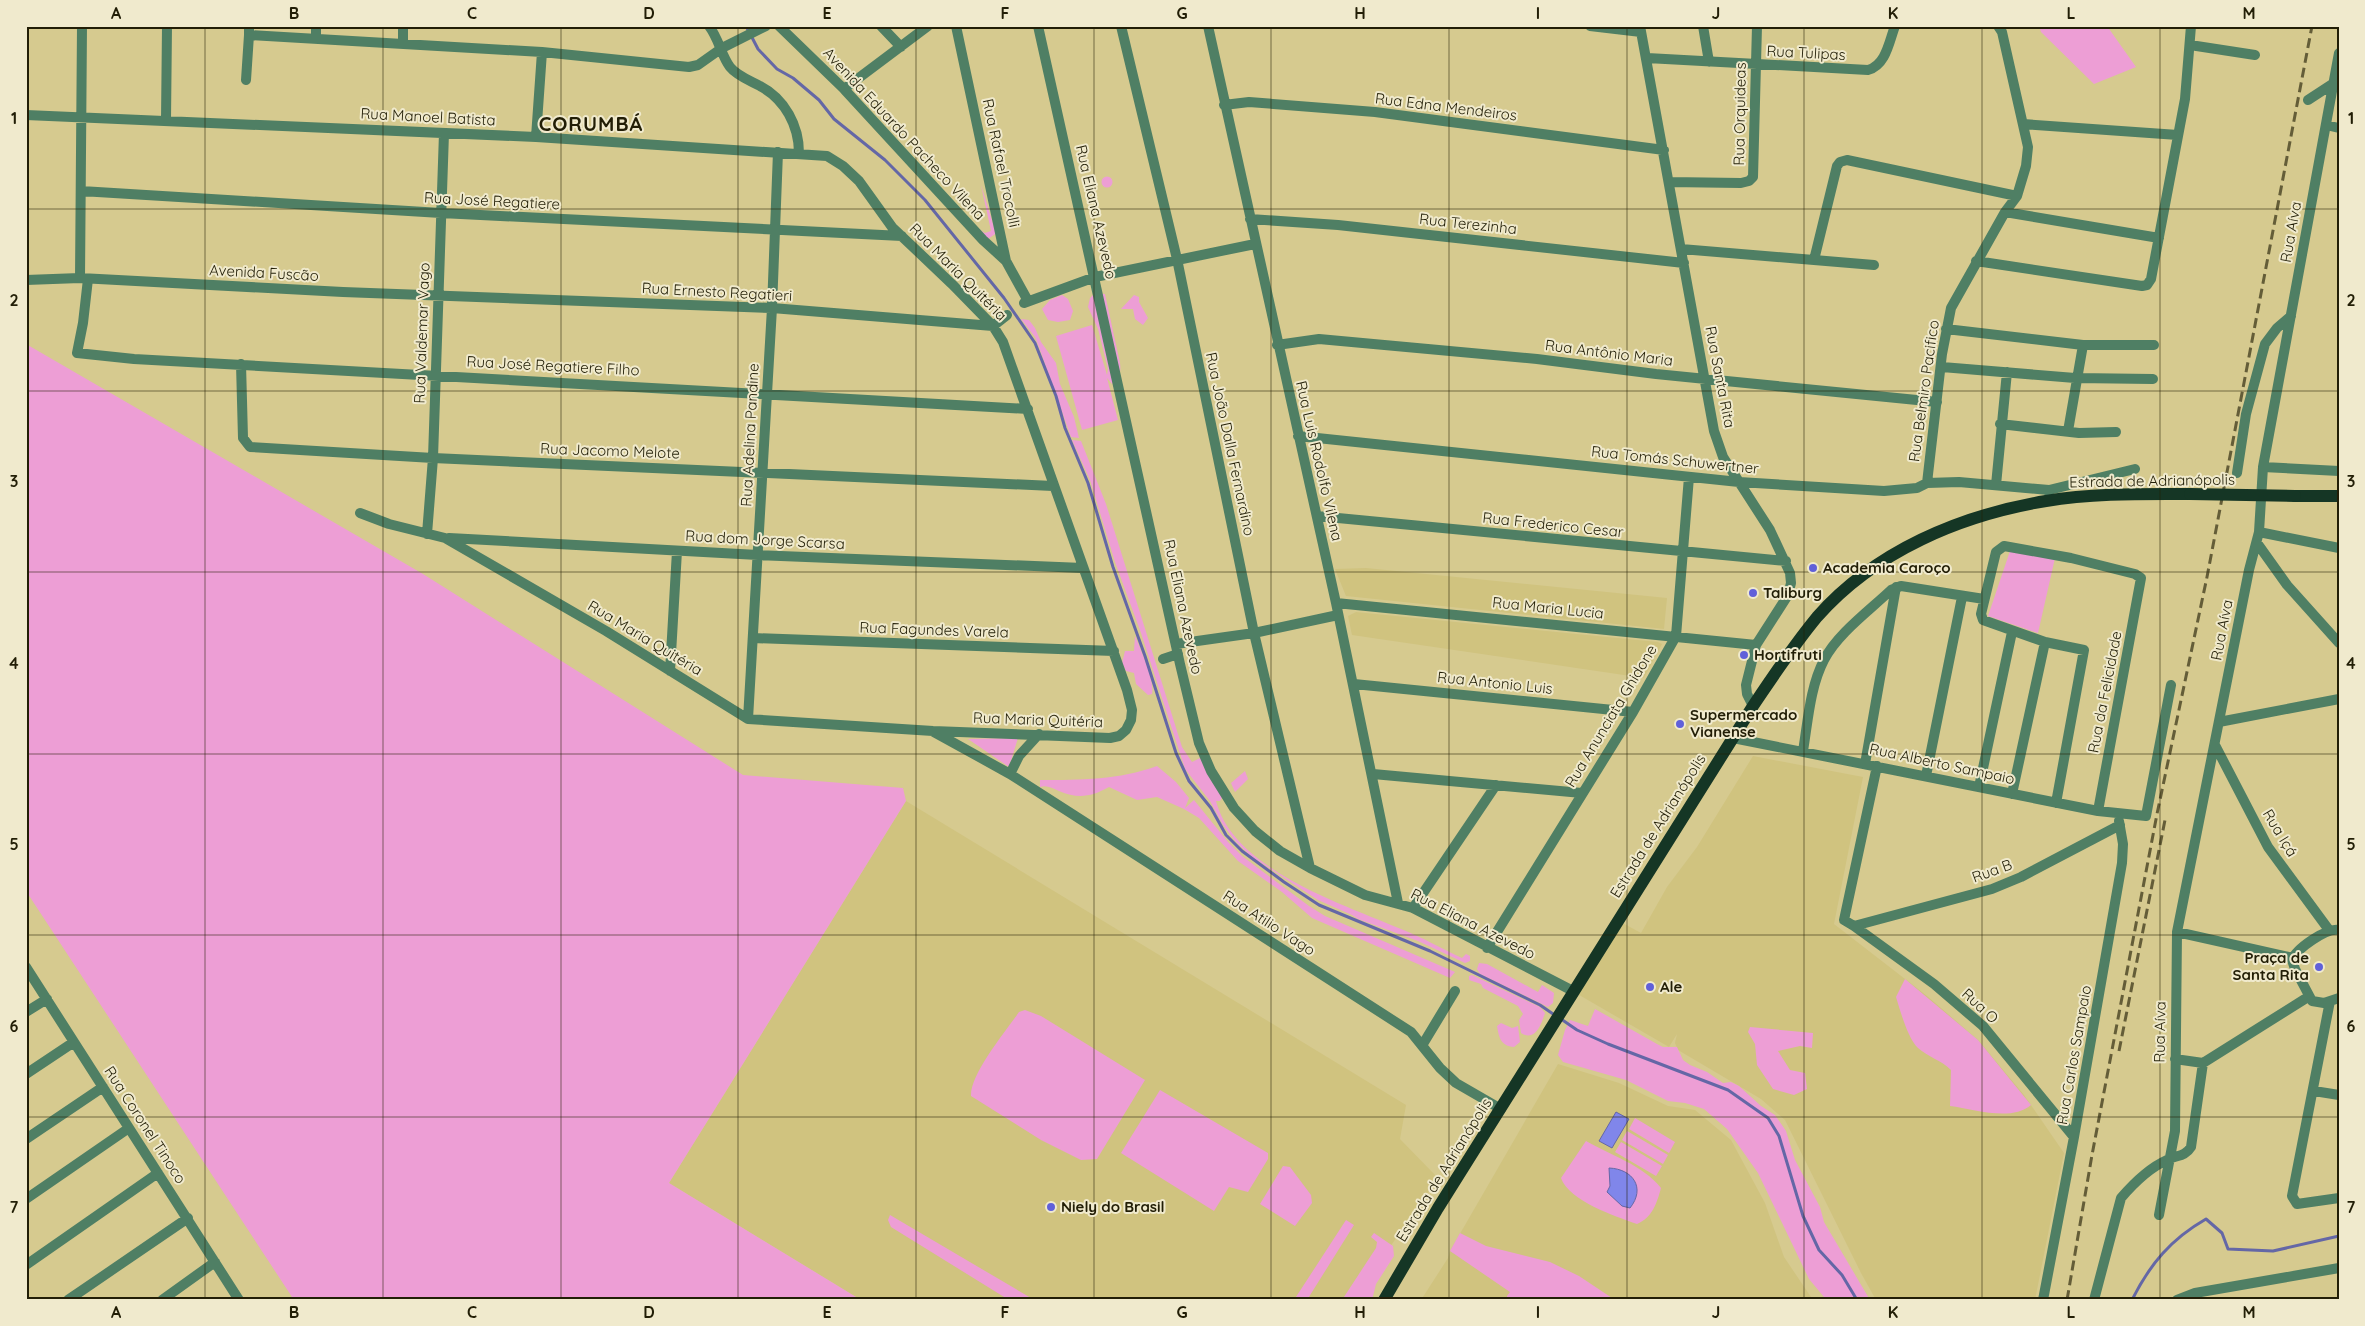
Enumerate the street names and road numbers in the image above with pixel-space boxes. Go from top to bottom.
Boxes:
street label: Rua Tulipas [1766,41,1846,64]
street label: Avenida Eduardo Pacheco Vilena [819,43,989,224]
street label: Rua Orquideas [1729,62,1750,166]
street label: Rua Edna Mendeiros [1374,88,1518,125]
street label: Rua Rafael Trocolli [979,97,1024,229]
street label: Rua Manoel Batista [360,103,496,130]
street label: Rua Eliana Azevedo [1072,143,1121,281]
street label: Rua José Regatiere [423,187,561,214]
street label: Rua Aíva [2276,200,2305,264]
street label: Rua Terezinha [1418,209,1518,238]
street label: Rua Maria Quitéria [906,219,1011,324]
street label: Avenida Fuscão [209,260,319,285]
street label: Rua Valdemar Vago [410,262,433,404]
street label: Rua Ernesto Regatieri [641,278,793,305]
street label: Rua Belmiro Pacifico [1904,319,1943,463]
street label: Rua Santa Rita [1701,324,1740,430]
street label: Rua Antônio Maria [1544,335,1674,370]
street label: Rua João Dalla Fernardino [1202,350,1259,537]
street label: Rua José Regatiere Filho [466,351,640,380]
street label: Rua Adelina Pandine [736,363,763,507]
street label: Rua Luis Rodolfo Vilena [1292,379,1347,543]
street label: Rua Jacomo Melote [540,439,680,462]
street label: Rua Tomás Schuwertner [1590,441,1760,478]
street label: Estrada de Adrianópolis [2069,470,2235,491]
street label: Rua Frederico Cesar [1482,508,1625,541]
street label: Rua dom Jorge Scarsa [685,526,845,553]
street label: Rua Eliana Azevedo [1160,538,1207,676]
street label: Rua Maria Lucia [1491,592,1605,623]
street label: Rua Maria Quitéria [585,596,706,679]
street label: Rua Aíva [2206,598,2237,662]
street label: Rua Fagundes Varela [859,617,1009,642]
street label: Rua da Felicidade [2083,629,2126,755]
street label: Rua Anunciata Ghidone [1560,641,1661,790]
street label: Rua Antonio Luis [1436,667,1554,698]
street label: Rua Maria Quitéria [973,708,1103,731]
street label: Rua Alberto Sampaio [1868,739,2016,788]
street label: Estrada de Adrianópolis [1606,750,1710,901]
street label: Rua Içá [2259,805,2302,860]
street label: Rua B [1969,854,2015,887]
street label: Rua Eliana Azevedo [1408,884,1539,963]
street label: Rua Atilio Vago [1219,886,1319,960]
street label: Rua O [1958,984,2003,1027]
street label: Rua Carlos Sampaio [2052,984,2095,1126]
street label: Rua Aíva [2149,1001,2170,1063]
street label: Rua Coronel Tinoco [100,1062,191,1187]
street label: Estrada de Adrianópolis [1392,1094,1496,1245]

